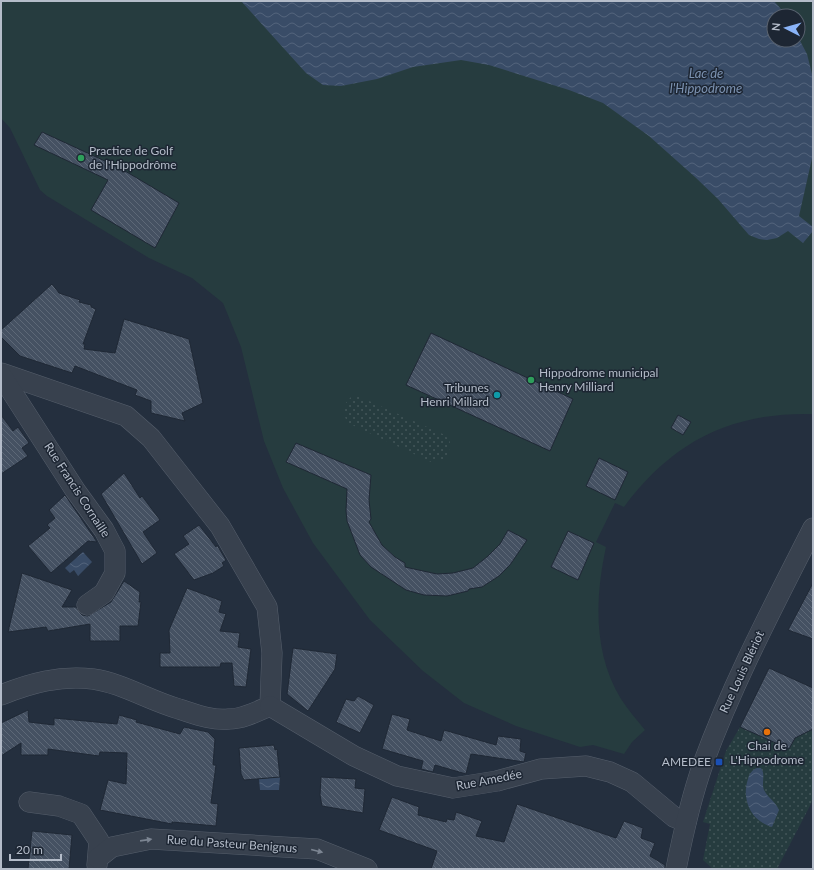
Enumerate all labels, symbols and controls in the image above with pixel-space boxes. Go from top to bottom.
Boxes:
north arrow [766,8,806,48]
text: N [769,22,782,32]
water label: Lac de l'Hippodrome [670,65,742,96]
place label: Practice de Golf de l'Hippodrôme [89,143,176,172]
marker: Practice de Golf de l'Hippodrôme [76,153,86,163]
place label: Hippodrome municipal Henry Milliard [539,365,658,394]
marker: Hippodrome municipal Henry Milliard [526,375,536,385]
place label: Tribunes Henri Millard [420,380,489,409]
marker: Tribunes Henri Millard [492,390,502,400]
street label: Rue Francis Cornaille [41,439,114,540]
street label: Rue Louis Blériot [716,628,767,715]
marker: Chai de L'Hippodrome [762,727,772,737]
place label: Chai de L'Hippodrome [730,738,804,767]
place label: AMEDEE [662,754,711,769]
marker: AMEDEE [714,757,724,767]
street label: Rue Amedée [455,766,523,793]
street label: Rue du Pasteur Benignus [166,831,298,856]
scale bar [10,836,61,862]
one-way arrow [140,837,152,843]
text: 20 m [16,842,43,857]
one-way arrow [311,848,323,854]

